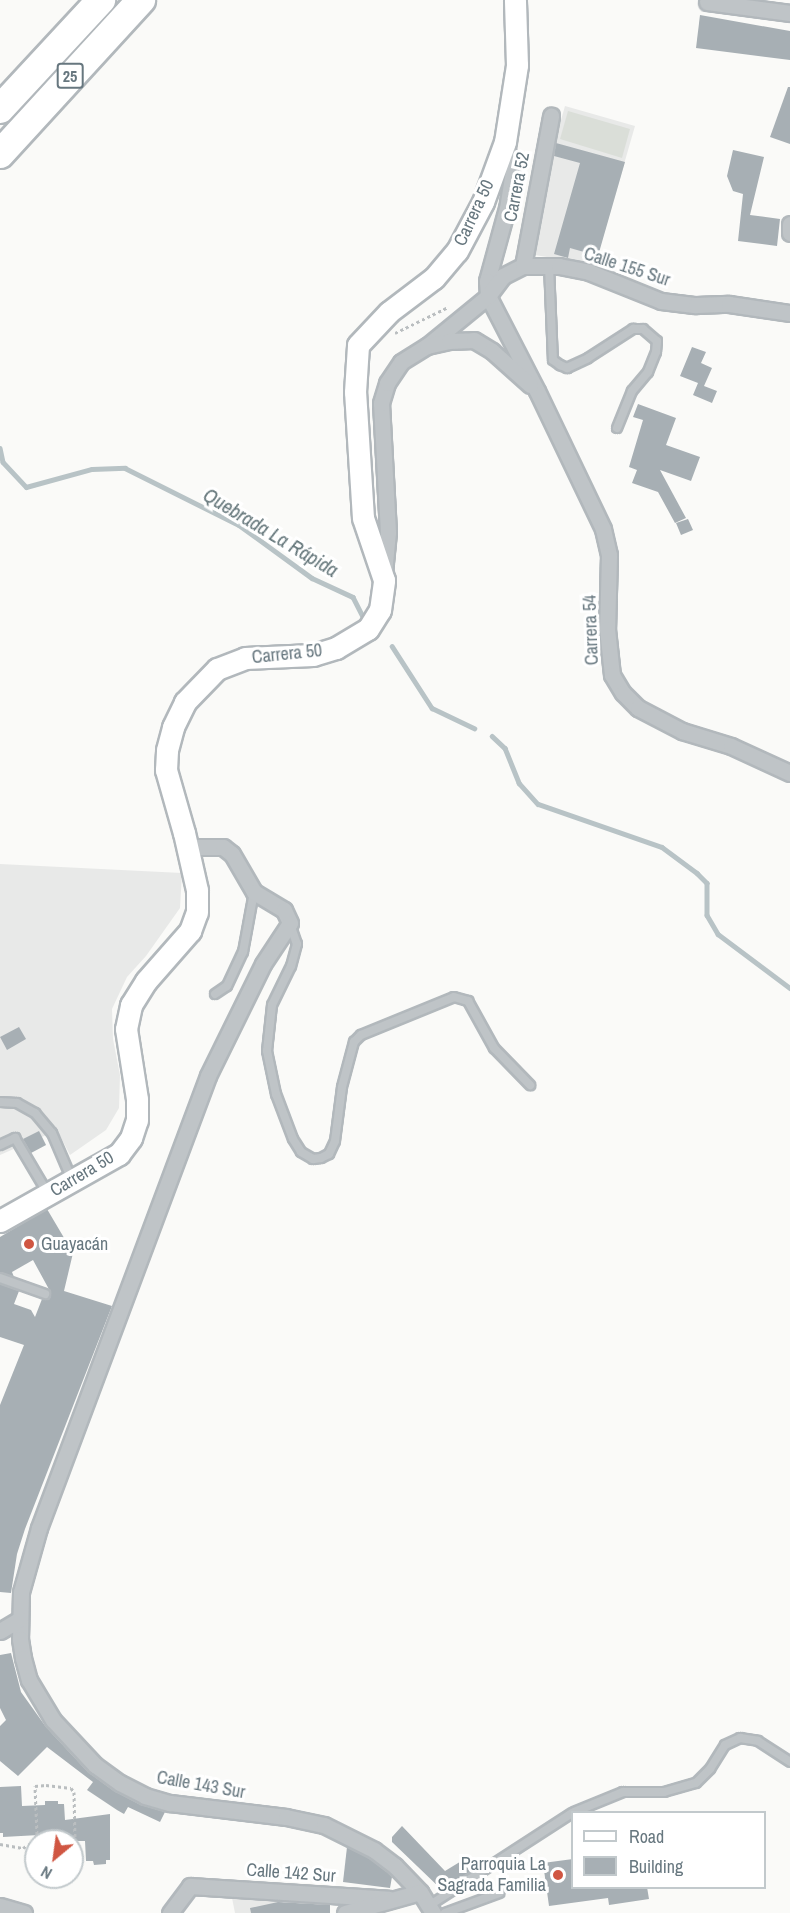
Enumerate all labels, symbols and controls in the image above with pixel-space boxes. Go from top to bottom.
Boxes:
road number: 25 [56,63,84,89]
street label: Carrera 52 [500,150,534,224]
street label: Carrera 50 [449,176,499,250]
street label: Calle 155 Sur [581,243,673,291]
water label: Quebrada La Rápida [199,482,343,582]
street label: Carrera 54 [579,594,603,666]
street label: Carrera 50 [251,640,323,668]
street label: Carrera 50 [46,1147,118,1201]
place label: Guayacán [41,1233,108,1255]
marker: Guayacán [22,1237,36,1251]
street label: Calle 143 Sur [155,1767,247,1803]
legend [571,1811,766,1889]
text: Road [629,1824,664,1849]
north arrow [24,1829,84,1889]
place label: Parroquia La Sagrada Familia [438,1854,546,1896]
text: Building [629,1854,683,1879]
street label: Calle 142 Sur [246,1859,336,1887]
text: N [37,1861,56,1885]
marker: Parroquia La Sagrada Familia [551,1868,565,1882]

